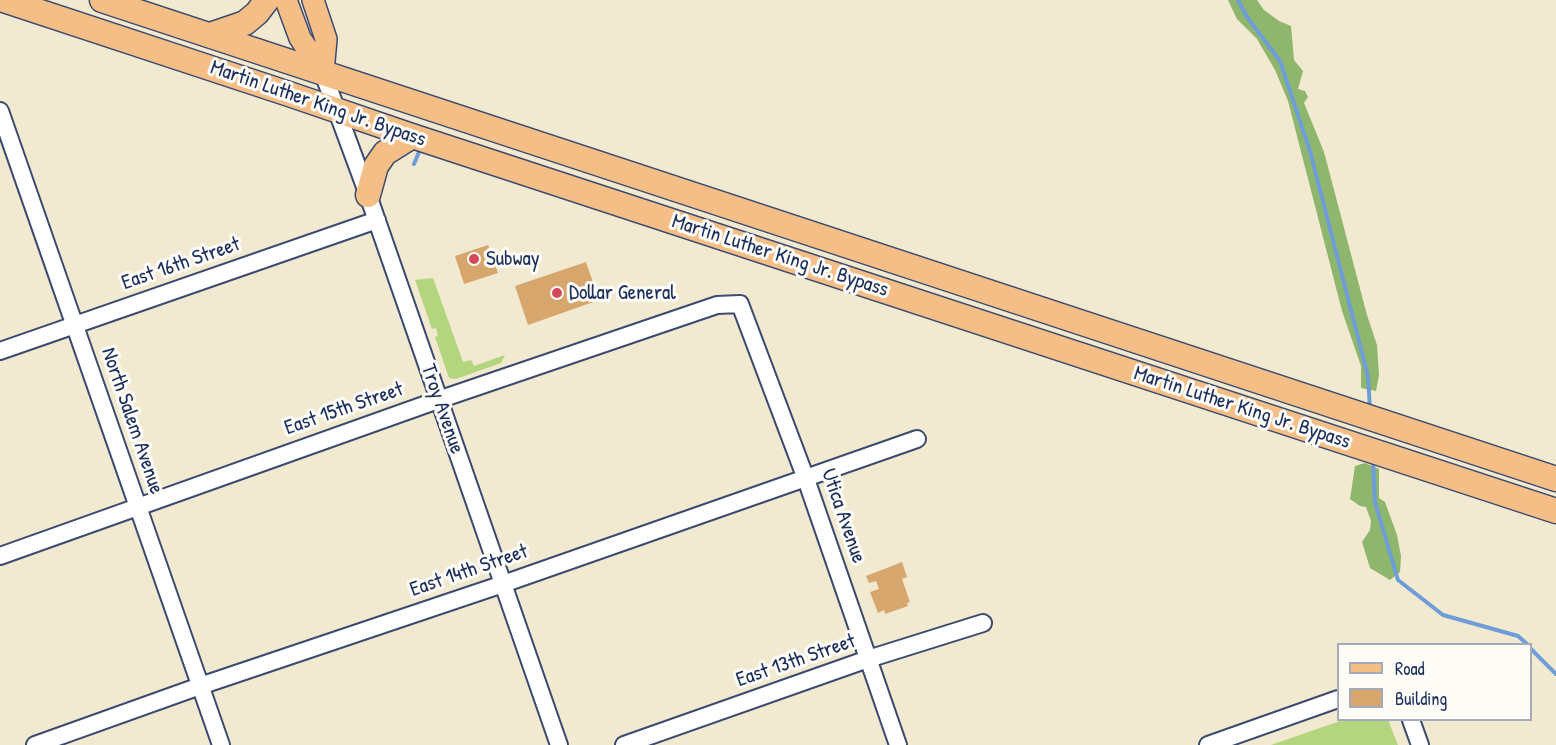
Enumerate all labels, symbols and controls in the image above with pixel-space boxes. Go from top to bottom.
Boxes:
street label: Martin Luther King Jr. Bypass [207,55,429,153]
street label: Martin Luther King Jr. Bypass [669,209,891,303]
street label: East 16th Street [119,232,243,296]
place label: Subway [486,246,540,272]
marker: Subway [467,252,481,266]
place label: Dollar General [569,280,676,306]
marker: Dollar General [550,286,564,300]
street label: North Salem Avenue [95,345,169,497]
street label: Troy Avenue [415,361,469,457]
street label: Martin Luther King Jr. Bypass [1131,361,1353,455]
street label: East 15th Street [281,377,407,441]
street label: Utica Avenue [815,466,871,566]
street label: East 14th Street [407,539,531,603]
street label: East 13th Street [733,629,859,693]
legend [1337,643,1532,721]
text: Road [1395,656,1425,681]
text: Building [1395,686,1447,711]

